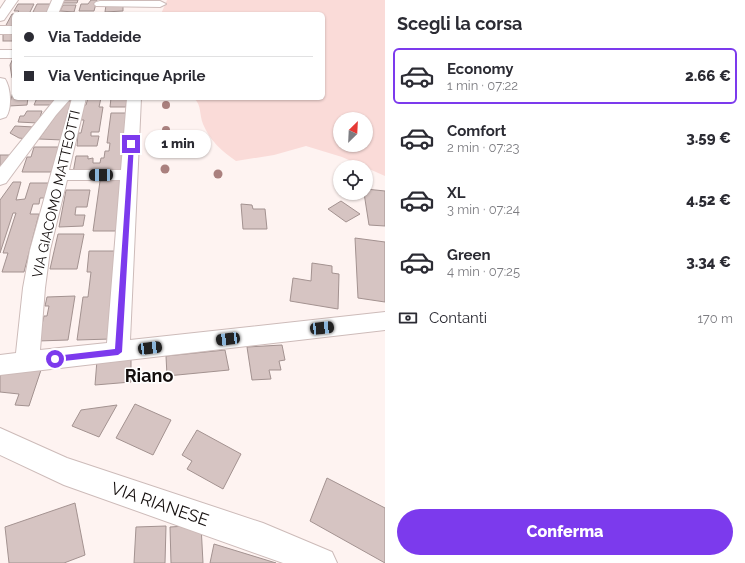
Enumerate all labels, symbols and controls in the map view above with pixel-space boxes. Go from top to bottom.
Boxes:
text: Scegli la corsa [397,13,522,34]
text: Via Taddeide [48,28,141,46]
icon: car [399,58,435,94]
text: Economy [447,60,514,78]
text: Via Venticinque Aprile [48,67,206,85]
text: 2.66 € [685,67,731,85]
text: 1 min · 07:22 [447,78,518,93]
street label: VIA GIACOMO MATTEOTTI [29,109,83,279]
north arrow [333,112,373,152]
map controls [333,112,373,200]
icon: car [399,120,435,156]
text: Comfort [447,122,506,140]
text: 3.59 € [686,129,731,147]
callout: 1 min [145,130,211,158]
route end [122,135,140,153]
text: 1 min [161,136,195,151]
text: 2 min · 07:23 [447,140,520,155]
button: locate [333,160,373,200]
car [89,169,113,181]
icon: car [399,182,435,218]
text: XL [447,184,465,202]
text: 4.52 € [686,191,731,209]
text: 3 min · 07:24 [447,202,520,217]
icon: car [399,244,435,280]
text: Green [447,246,491,264]
text: 3.34 € [686,253,731,271]
text: 4 min · 07:25 [447,264,520,279]
icon: cash [397,307,419,329]
text: Contanti [429,309,487,327]
text: 170 m [697,311,733,326]
car [309,321,335,335]
car [215,332,241,346]
car [137,341,163,355]
route start [46,350,64,368]
district label: Riano [125,365,173,386]
street label: VIA RIANESE [109,478,211,530]
button: Conferma [397,509,733,555]

